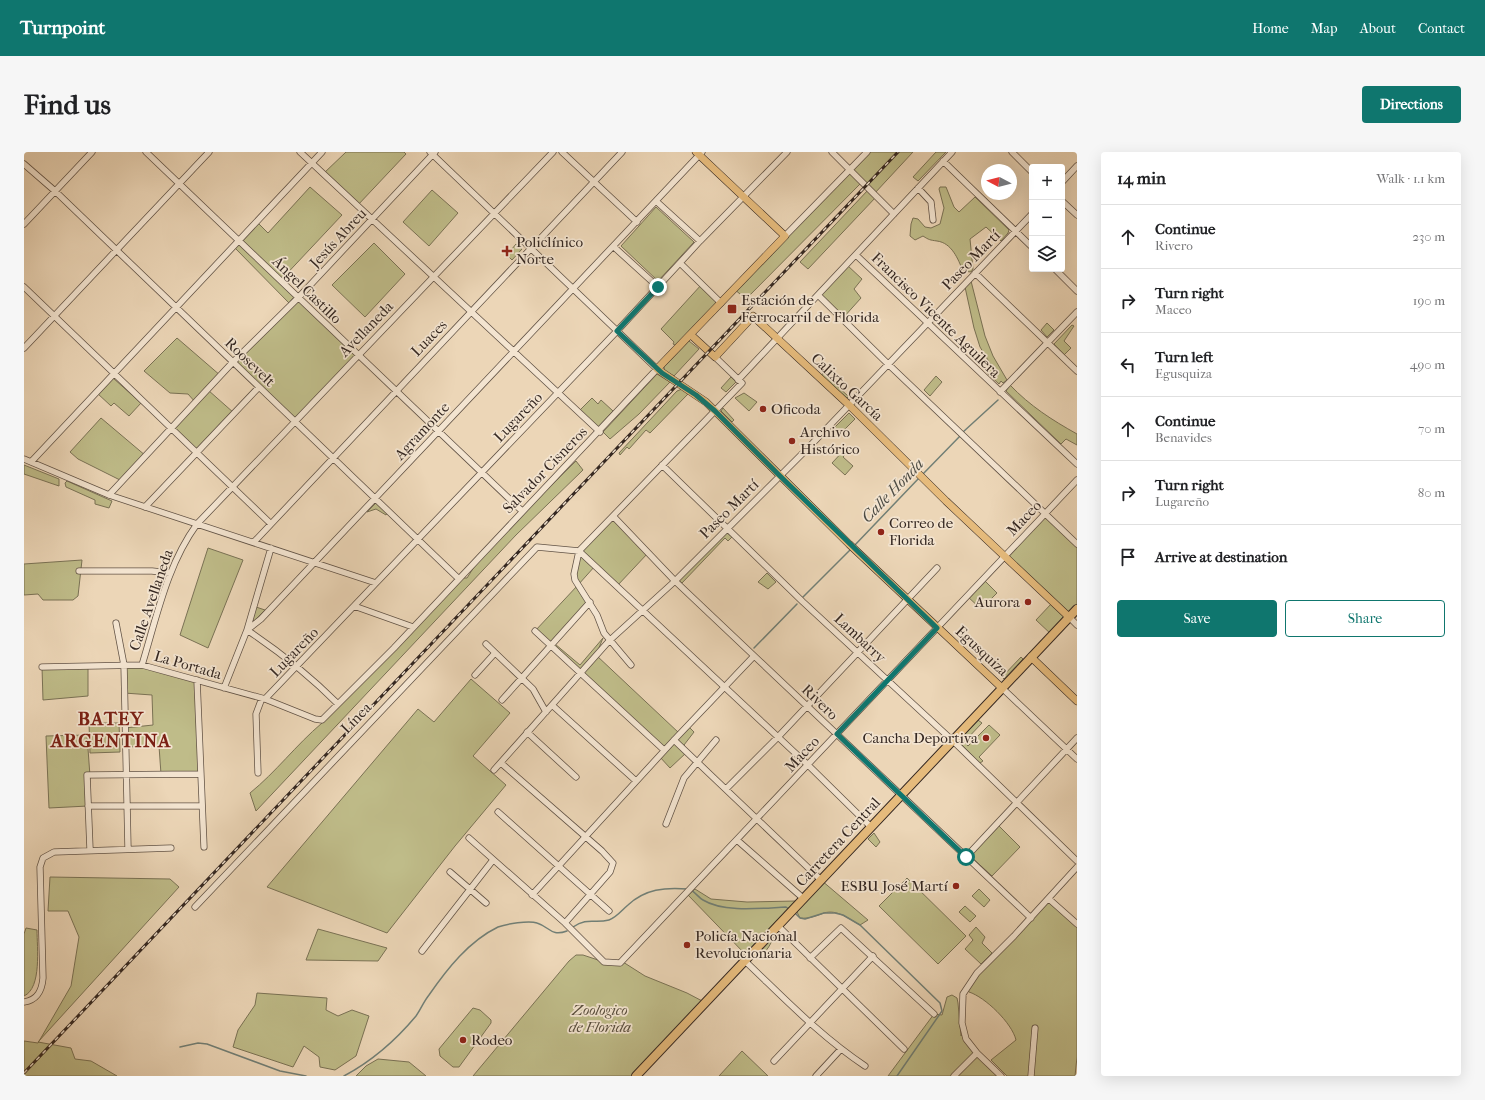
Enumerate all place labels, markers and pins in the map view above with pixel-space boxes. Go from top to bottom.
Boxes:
place label: Policlínico Norte [516,233,583,268]
marker: Policlínico Norte [501,245,513,257]
place label: Estación de Ferrocarril de Florida [741,291,880,326]
marker: Estación de Ferrocarril de Florida [726,303,738,315]
place label: Oficoda [771,400,822,418]
marker: Oficoda [758,404,768,414]
place label: Archivo Histórico [799,423,860,458]
marker: Archivo Histórico [787,436,797,446]
place label: Correo de Florida [889,514,954,549]
marker: Correo de Florida [876,527,886,537]
place label: Aurora [974,593,1021,611]
marker: Aurora [1023,597,1033,607]
place label: Cancha Deportiva [862,729,979,747]
marker: Cancha Deportiva [981,733,991,743]
place label: ESBU José Martí [841,877,949,895]
marker: ESBU José Martí [951,881,961,891]
place label: Policía Nacional Revolucionaria [695,927,797,962]
marker: Policía Nacional Revolucionaria [682,940,692,950]
place label: Rodeo [471,1031,513,1049]
marker: Rodeo [458,1035,468,1045]

